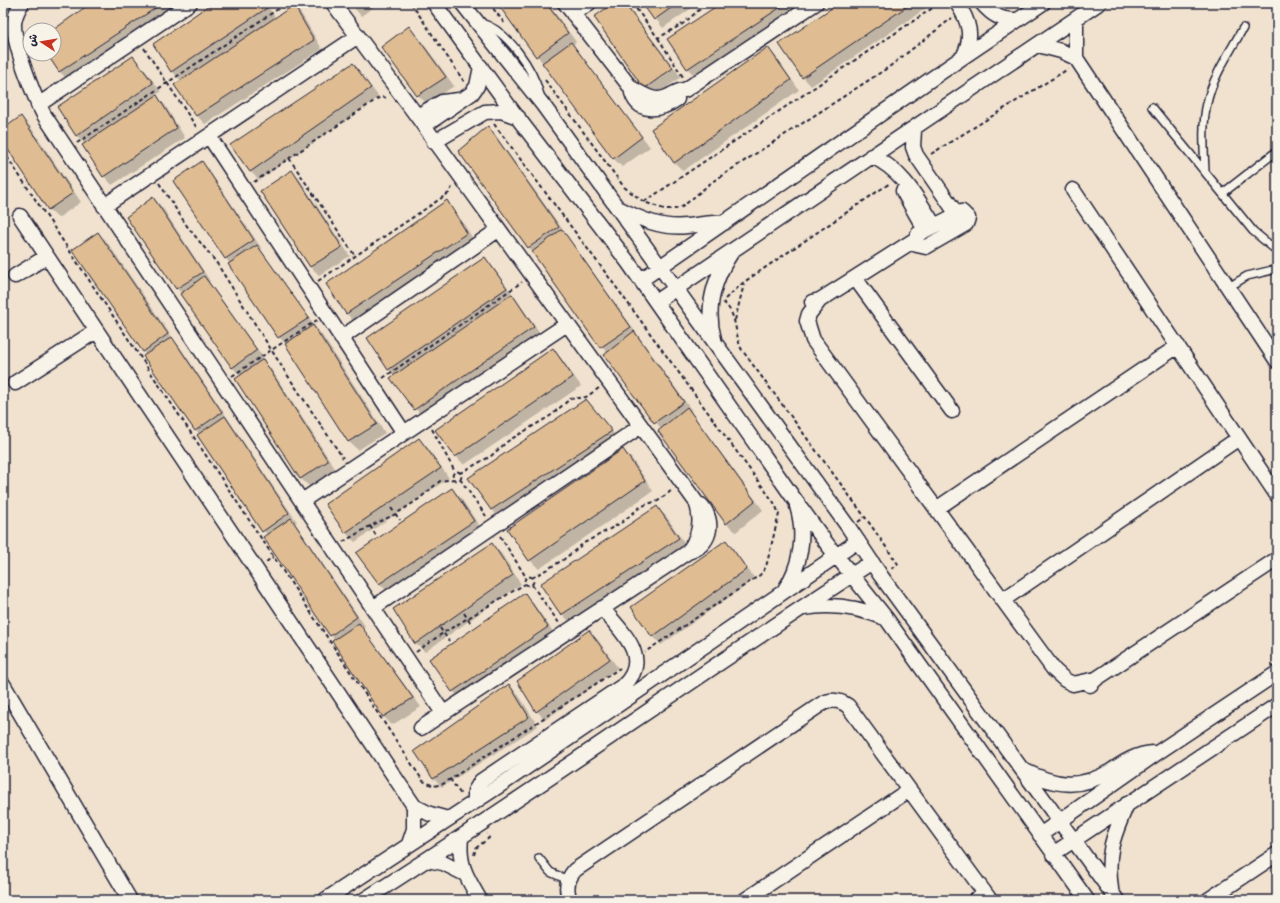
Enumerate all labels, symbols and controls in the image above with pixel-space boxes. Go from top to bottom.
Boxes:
north arrow [22,22,62,62]
text: ش [25,33,40,47]

